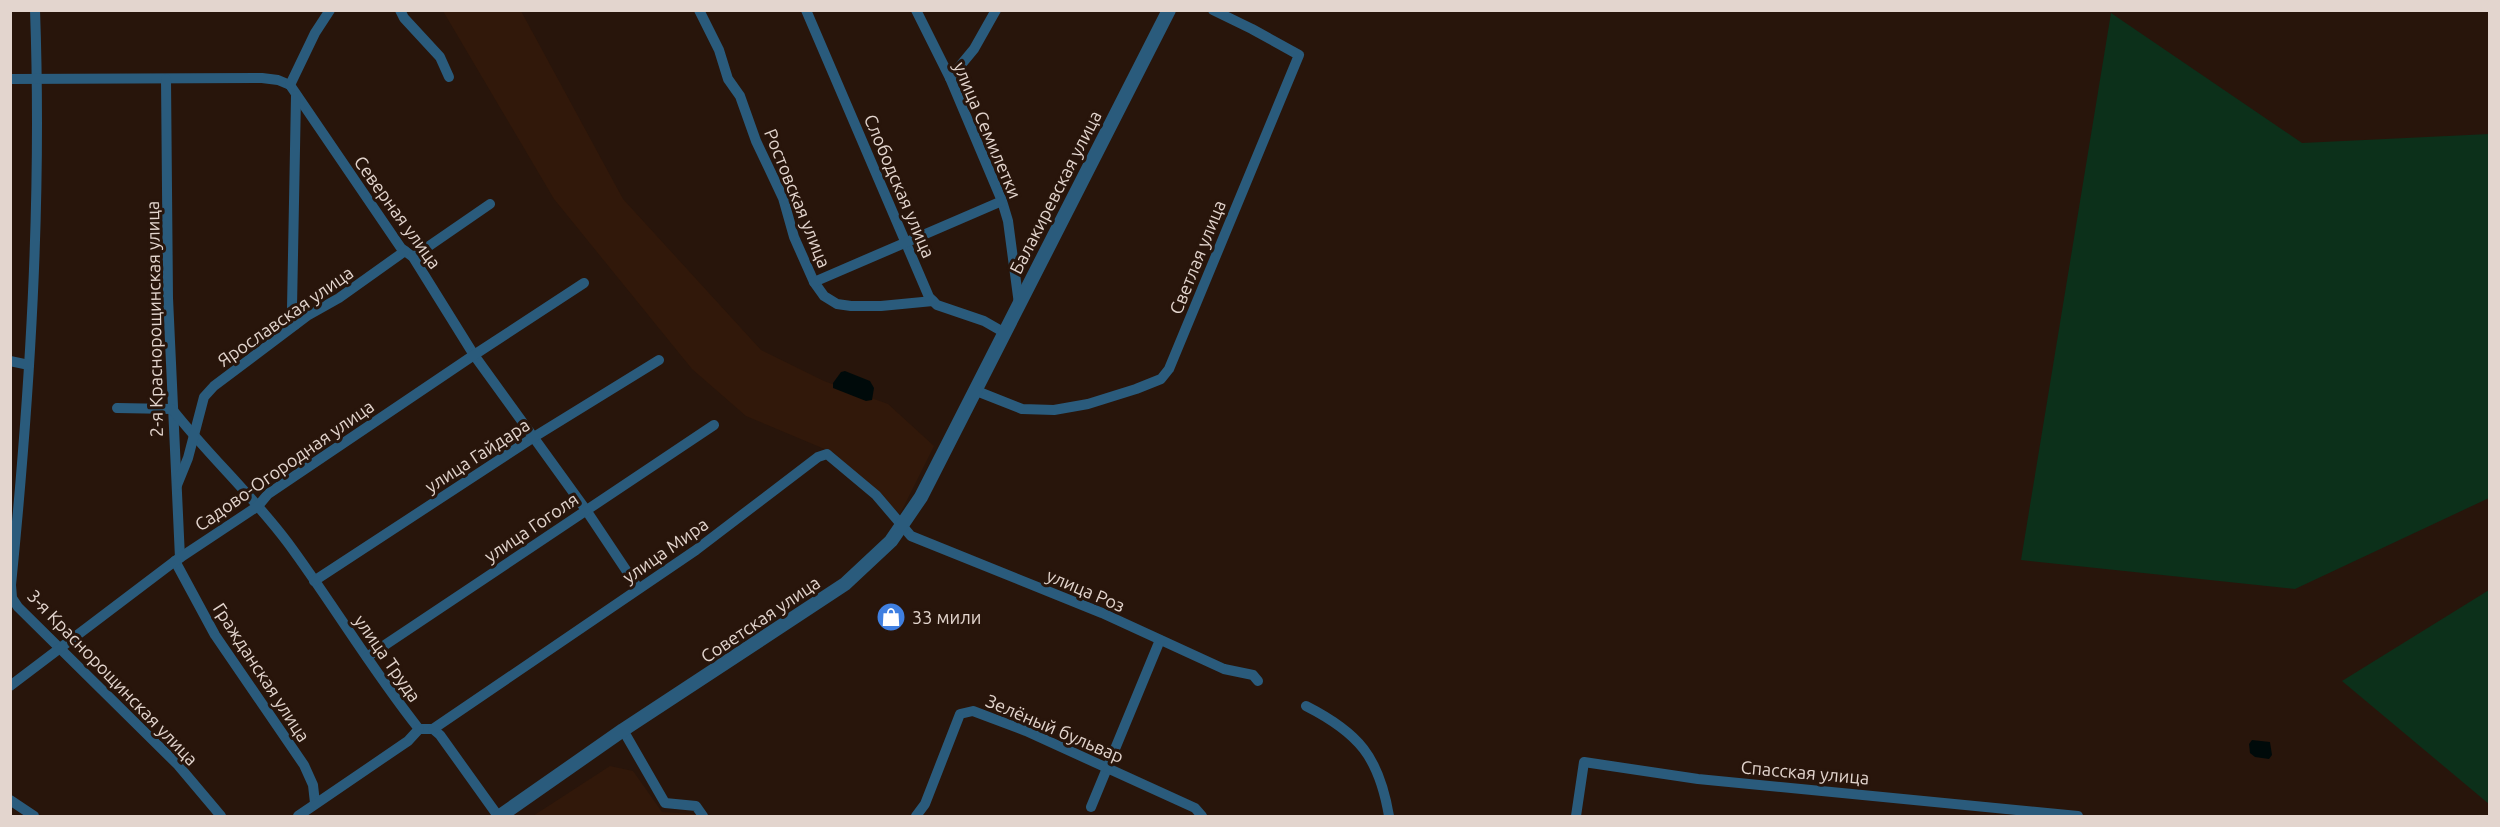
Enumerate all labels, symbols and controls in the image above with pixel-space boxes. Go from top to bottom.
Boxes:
street label: улица Семилетки [950,59,1026,201]
street label: Балакиревская улица [1005,107,1105,277]
street label: Слободская улица [861,111,939,261]
street label: Ростовская улица [761,126,835,270]
street label: Северная улица [350,152,446,272]
street label: Светлая улица [1165,197,1229,317]
street label: 2-я Краснорощинская улица [142,201,166,437]
street label: Ярославская улица [213,262,357,370]
street label: Садово-Огородная улица [191,395,377,535]
street label: улица Гайдара [421,414,533,496]
street label: улица Гоголя [480,488,582,566]
street label: улица Мира [619,513,711,587]
street label: улица Роз [1044,565,1128,615]
street label: Советская улица [697,572,823,666]
street label: 3-я Краснорощинская улица [24,585,202,769]
street label: Гражданская улица [210,599,314,745]
shop icon: 33 мили [875,601,907,633]
place label: 33 мили [912,607,981,627]
street label: улица Труда [351,611,425,705]
street label: Зелёный бульвар [983,690,1127,766]
street label: Спасская улица [1740,756,1870,788]

